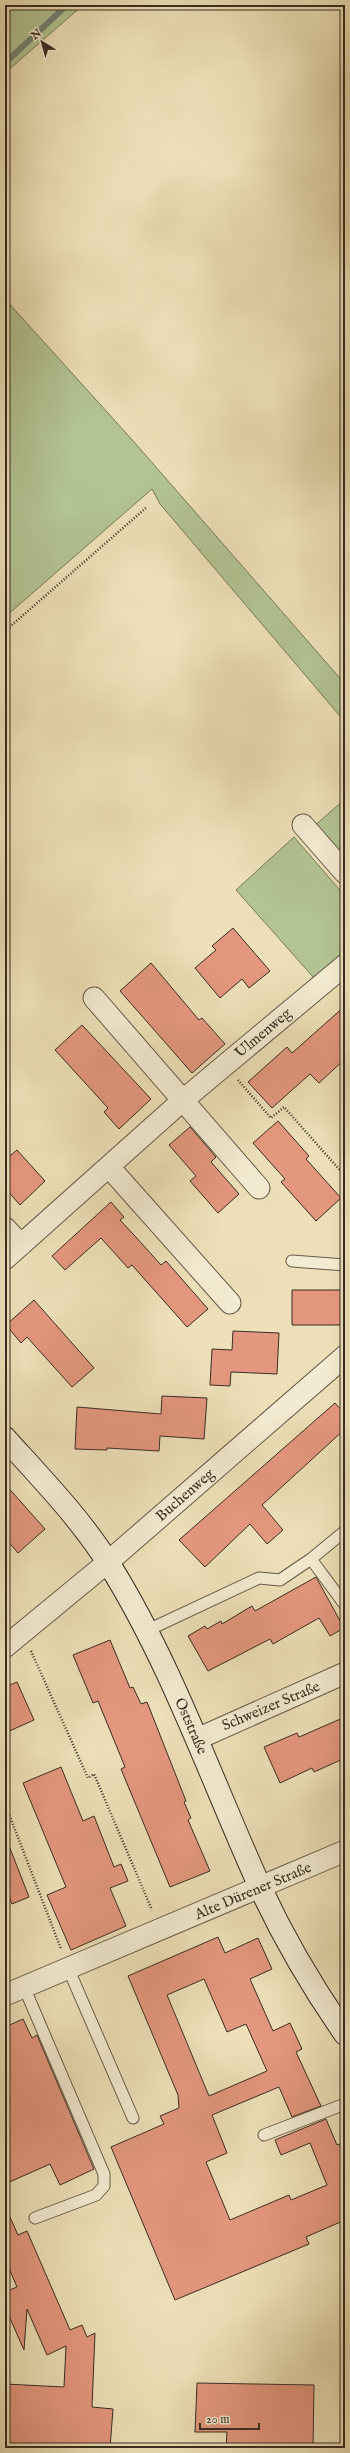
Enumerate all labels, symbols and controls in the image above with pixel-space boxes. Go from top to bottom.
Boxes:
north arrow [22,22,62,62]
text: N [28,26,45,44]
street label: Ulmenweg [231,1003,296,1062]
street label: Buchenweg [152,1464,219,1526]
street label: Schweizer Straße [219,1677,323,1735]
street label: Oststraße [170,1695,212,1757]
street label: Alte Dürener Straße [191,1858,314,1925]
scale bar [200,2405,259,2431]
text: 20 m [206,2412,229,2427]

